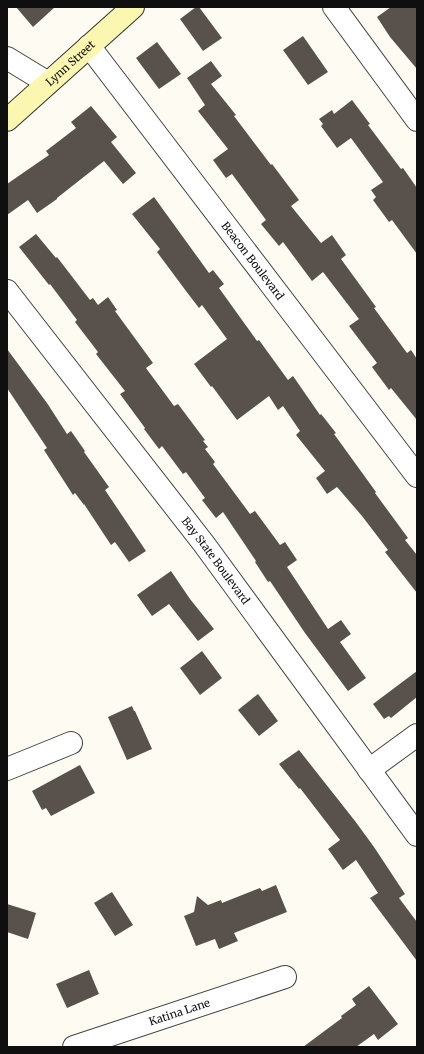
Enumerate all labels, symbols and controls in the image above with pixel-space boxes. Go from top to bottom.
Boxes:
street label: Lynn Street [43,37,98,89]
street label: Beacon Boulevard [218,219,287,303]
street label: Bay State Boulevard [179,514,253,607]
street label: Katina Lane [147,995,212,1029]

